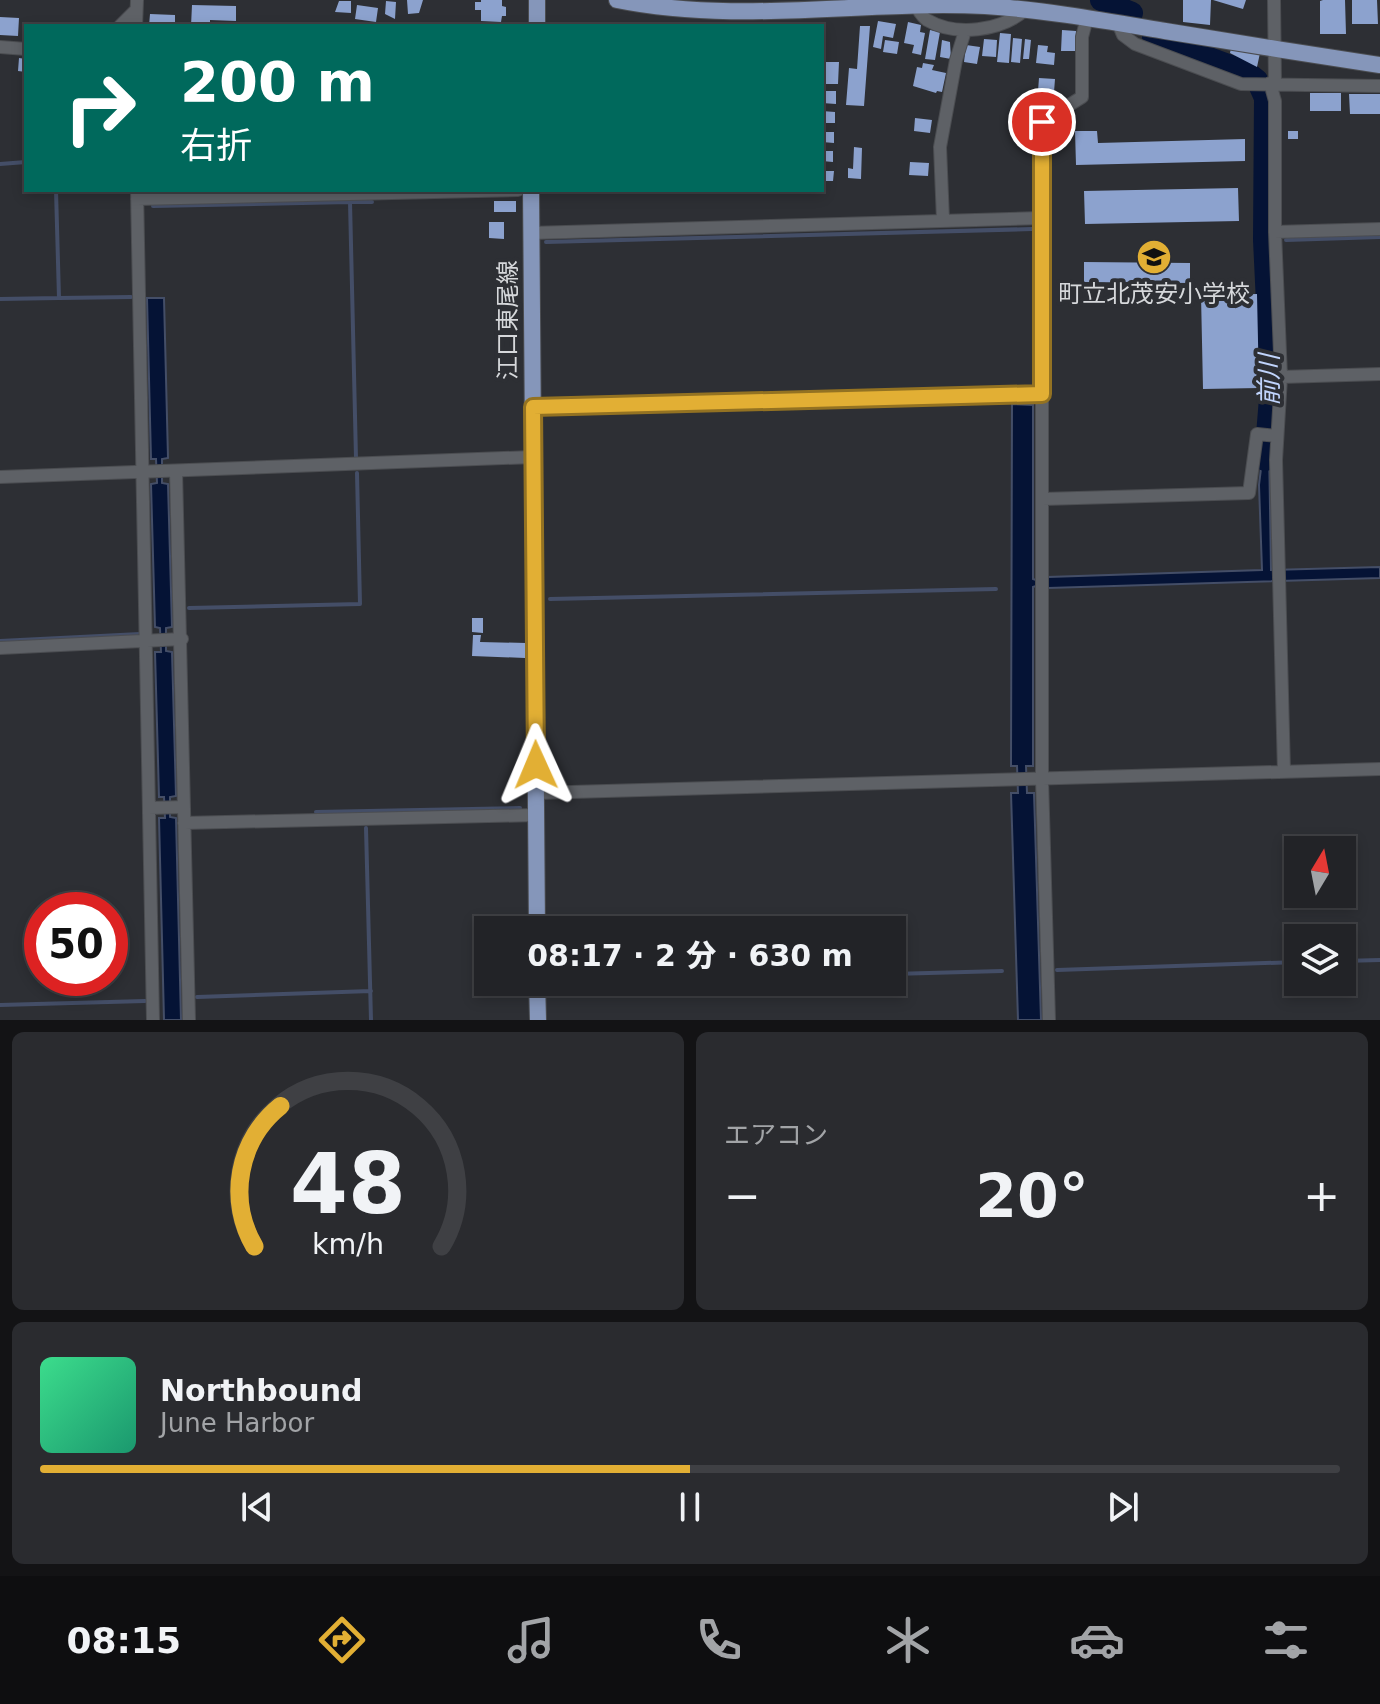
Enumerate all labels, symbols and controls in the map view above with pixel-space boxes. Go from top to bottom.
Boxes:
text: 200 m [180,49,375,114]
icon: right [48,56,152,160]
pin [1008,88,1076,156]
icon: arrive [1020,100,1064,144]
text: 右折 [180,125,252,166]
school or university icon: 町立北茂安小学校 [1135,238,1173,276]
street label: 江口東尾線 [494,260,522,380]
place label: 町立北茂安小学校 [1058,280,1250,308]
water label: 前川 [1254,351,1284,406]
position arrow [494,723,578,807]
north arrow [1284,836,1356,908]
map controls [1284,836,1356,996]
speed limit sign: 50 [24,892,128,996]
button: layers [1284,924,1356,996]
text: 08:17 · 2 分 · 630 m [527,938,853,973]
text: エアコン [724,1120,828,1150]
text: 48 [290,1136,406,1233]
text: 20° [975,1161,1089,1231]
text: − [724,1170,761,1221]
text: + [1303,1170,1340,1221]
text: km/h [312,1227,384,1261]
text: Northbound [160,1373,363,1408]
text: June Harbor [160,1408,314,1438]
icon: previous [235,1485,279,1529]
icon: pause [668,1485,712,1529]
icon: next [1101,1485,1145,1529]
icon: directions [314,1612,370,1668]
icon: music [503,1612,559,1668]
icon: phone [691,1612,747,1668]
icon: climate [880,1612,936,1668]
icon: car [1069,1612,1125,1668]
icon: filters [1258,1612,1314,1668]
text: 08:15 [66,1620,181,1661]

